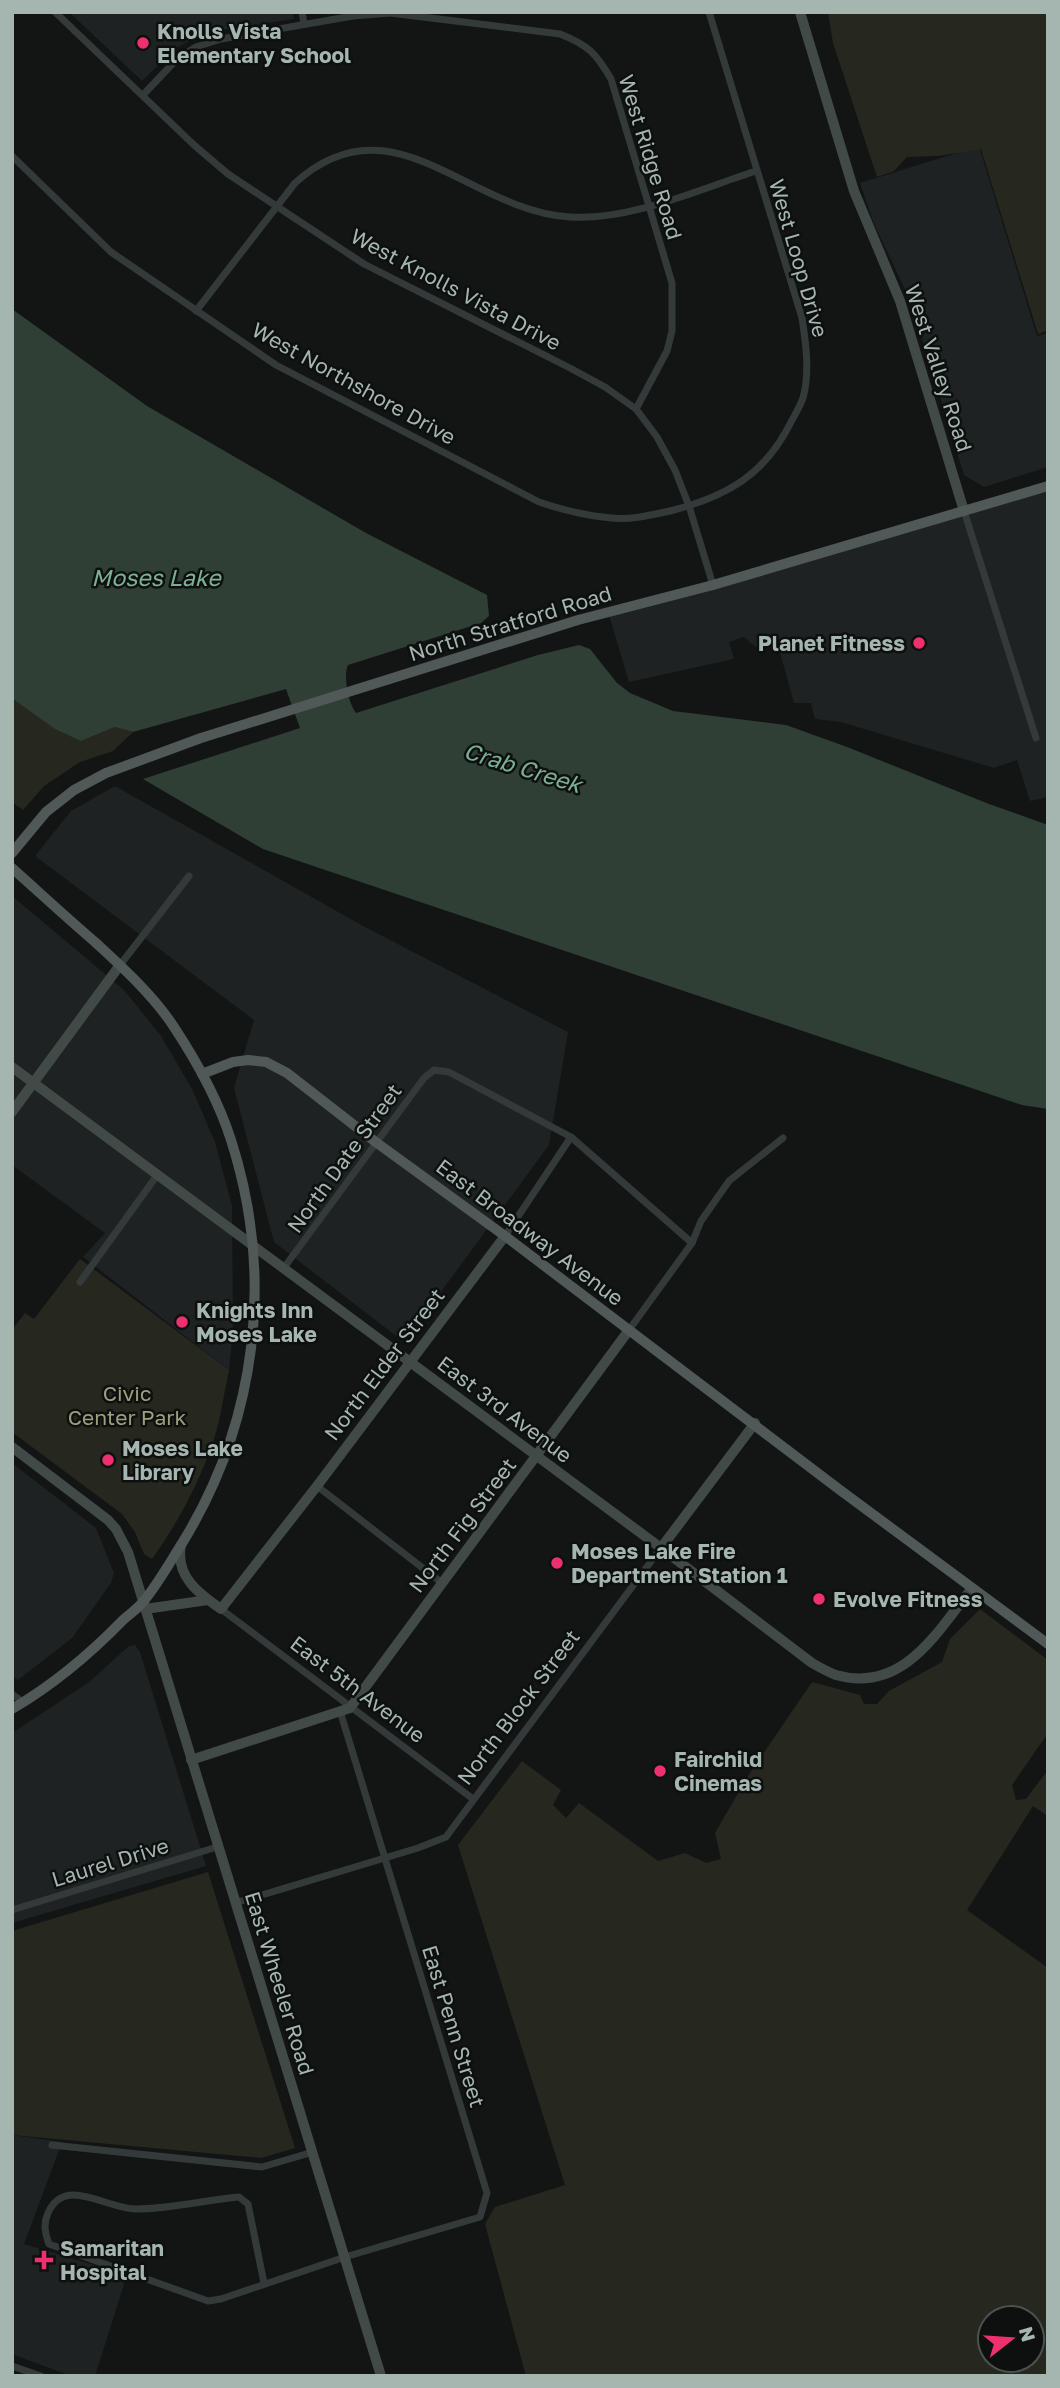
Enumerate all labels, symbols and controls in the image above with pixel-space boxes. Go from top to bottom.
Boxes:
place label: Knolls Vista Elementary School [157,18,351,68]
marker: Knolls Vista Elementary School [135,35,151,51]
street label: West Ridge Road [614,71,688,243]
street label: West Loop Drive [764,176,834,340]
street label: West Knolls Vista Drive [346,222,566,356]
street label: West Valley Road [900,281,978,455]
street label: West Northshore Drive [248,316,460,450]
water label: Moses Lake [91,563,222,591]
street label: North Stratford Road [405,580,615,666]
place label: Planet Fitness [758,630,905,656]
marker: Planet Fitness [911,635,927,651]
water label: Crab Creek [461,736,587,799]
street label: North Date Street [281,1078,407,1238]
street label: East Broadway Avenue [431,1153,629,1311]
street label: North Elder Street [318,1283,450,1445]
place label: Knights Inn Moses Lake [196,1297,317,1347]
marker: Knights Inn Moses Lake [174,1314,190,1330]
street label: East 3rd Avenue [433,1350,577,1468]
park label: Civic Center Park [68,1380,186,1430]
place label: Moses Lake Library [122,1435,243,1485]
marker: Moses Lake Library [100,1452,116,1468]
street label: North Fig Street [403,1452,521,1598]
place label: Moses Lake Fire Department Station 1 [571,1538,788,1588]
marker: Moses Lake Fire Department Station 1 [549,1555,565,1571]
place label: Evolve Fitness [833,1586,983,1612]
marker: Evolve Fitness [811,1591,827,1607]
street label: North Block Street [451,1624,585,1790]
street label: East 5th Avenue [285,1630,431,1748]
place label: Fairchild Cinemas [674,1746,762,1796]
marker: Fairchild Cinemas [652,1763,668,1779]
street label: Laurel Drive [48,1832,172,1892]
street label: East Wheeler Road [240,1888,320,2078]
street label: East Penn Street [417,1942,491,2110]
place label: Samaritan Hospital [60,2235,164,2285]
marker: Samaritan Hospital [34,2250,54,2270]
north arrow [976,2304,1046,2374]
text: N [1015,2324,1041,2344]

